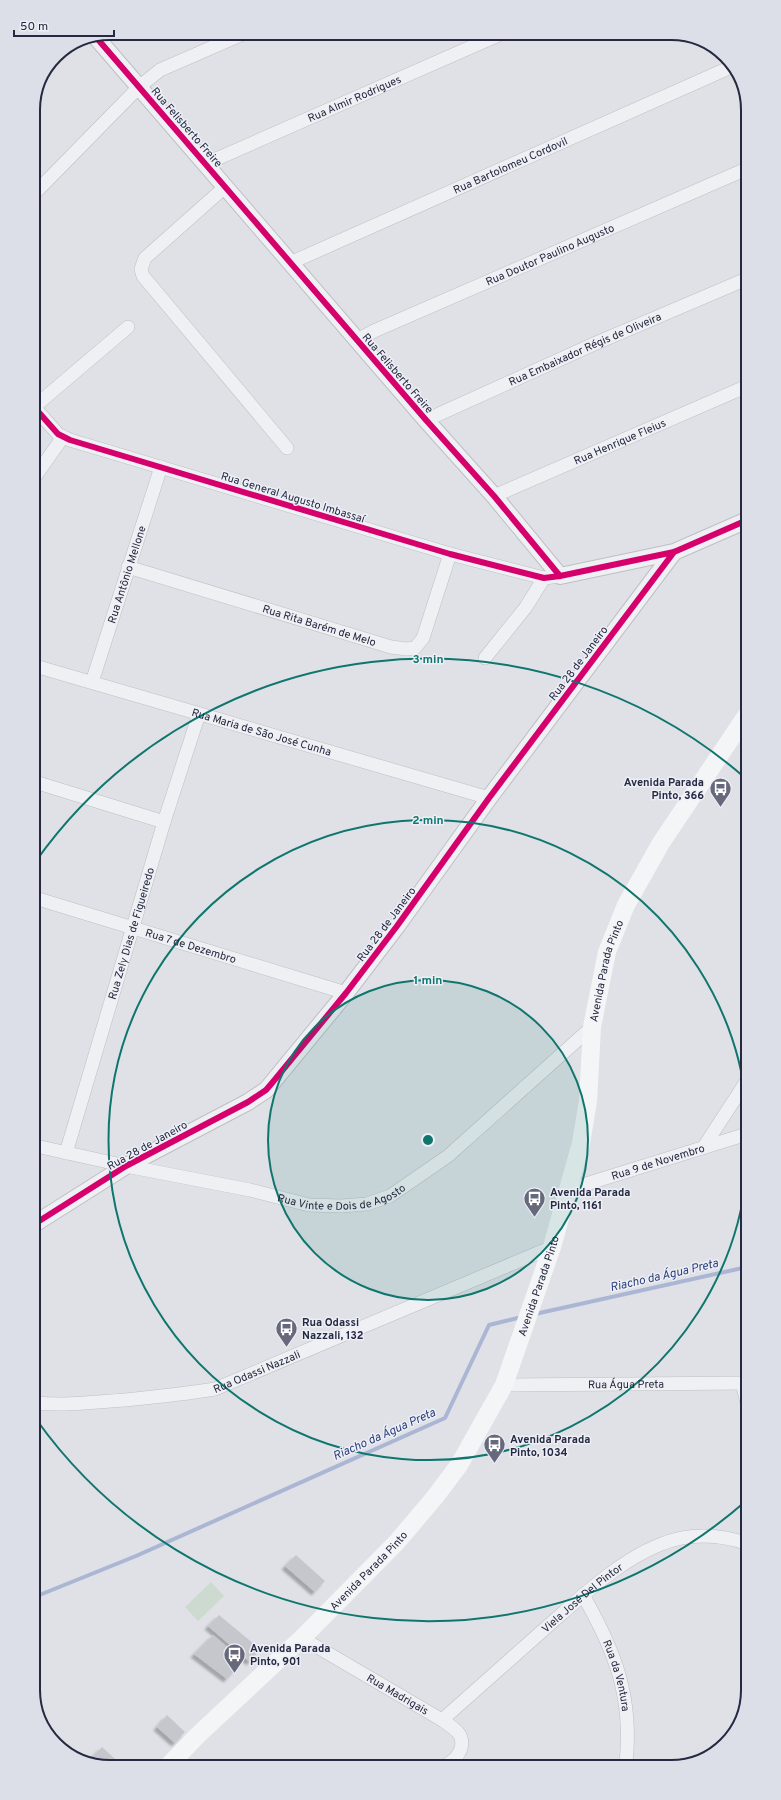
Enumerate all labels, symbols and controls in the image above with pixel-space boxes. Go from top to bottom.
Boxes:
scale bar [14,12,114,38]
text: 50 m [20,19,48,35]
street label: Rua Almir Rodrigues [306,73,404,126]
street label: Rua Felisberto Freire [148,85,225,171]
street label: Rua Bartolomeu Cordovil [451,134,570,198]
street label: Rua Doutor Paulino Augusto [484,221,617,290]
street label: Rua Embaixador Régis de Oliveira [507,310,664,390]
street label: Rua Felisberto Freire [359,331,436,417]
street label: Rua Henrique Fleius [572,416,668,468]
street label: Rua General Augusto Imbassaí [219,469,368,527]
street label: Rua Antônio Mellone [105,524,150,625]
street label: Rua Rita Barém de Melo [261,602,378,650]
street label: Rua 28 de Janeiro [546,624,611,704]
text: 3 min [412,652,444,668]
street label: Rua Maria de São José Cunha [190,706,333,760]
bus stop icon: Avenida Parada Pinto, 366 [707,775,733,808]
place label: Avenida Parada Pinto, 366 [624,776,704,803]
text: 2 min [412,813,444,829]
street label: Rua Zely Dias de Figueiredo [106,866,158,1001]
street label: Rua 28 de Janeiro [354,885,419,965]
street label: Avenida Parada Pinto [587,918,627,1023]
street label: Rua 7 de Dezembro [143,926,238,967]
text: 1 min [414,973,442,989]
street label: Rua 28 de Janeiro [105,1118,190,1174]
centre of rings [421,1133,435,1147]
street label: Rua 9 de Novembro [610,1142,706,1184]
street label: Rua Vinte e Dois de Agosto [276,1181,409,1214]
bus stop icon: Avenida Parada Pinto, 1161 [522,1185,548,1218]
place label: Avenida Parada Pinto, 1161 [550,1186,630,1213]
street label: Avenida Parada Pinto [515,1234,563,1338]
water label: Riacho da Água Preta [608,1256,721,1296]
bus stop icon: Rua Odassi Nazzali, 132 [273,1315,299,1348]
place label: Rua Odassi Nazzali, 132 [302,1316,363,1343]
street label: Rua Odassi Nazzali [211,1348,303,1397]
street label: Rua Água Preta [588,1377,664,1392]
water label: Riacho da Água Preta [331,1405,439,1465]
bus stop icon: Avenida Parada Pinto, 1034 [482,1432,508,1465]
place label: Avenida Parada Pinto, 1034 [510,1433,590,1460]
street label: Avenida Parada Pinto [327,1529,411,1614]
street label: Viela José Del Pintor [539,1560,627,1636]
street label: Rua da Ventura [599,1638,632,1713]
bus stop icon: Avenida Parada Pinto, 901 [221,1641,247,1674]
place label: Avenida Parada Pinto, 901 [250,1642,330,1669]
street label: Rua Madrigais [364,1671,431,1719]

